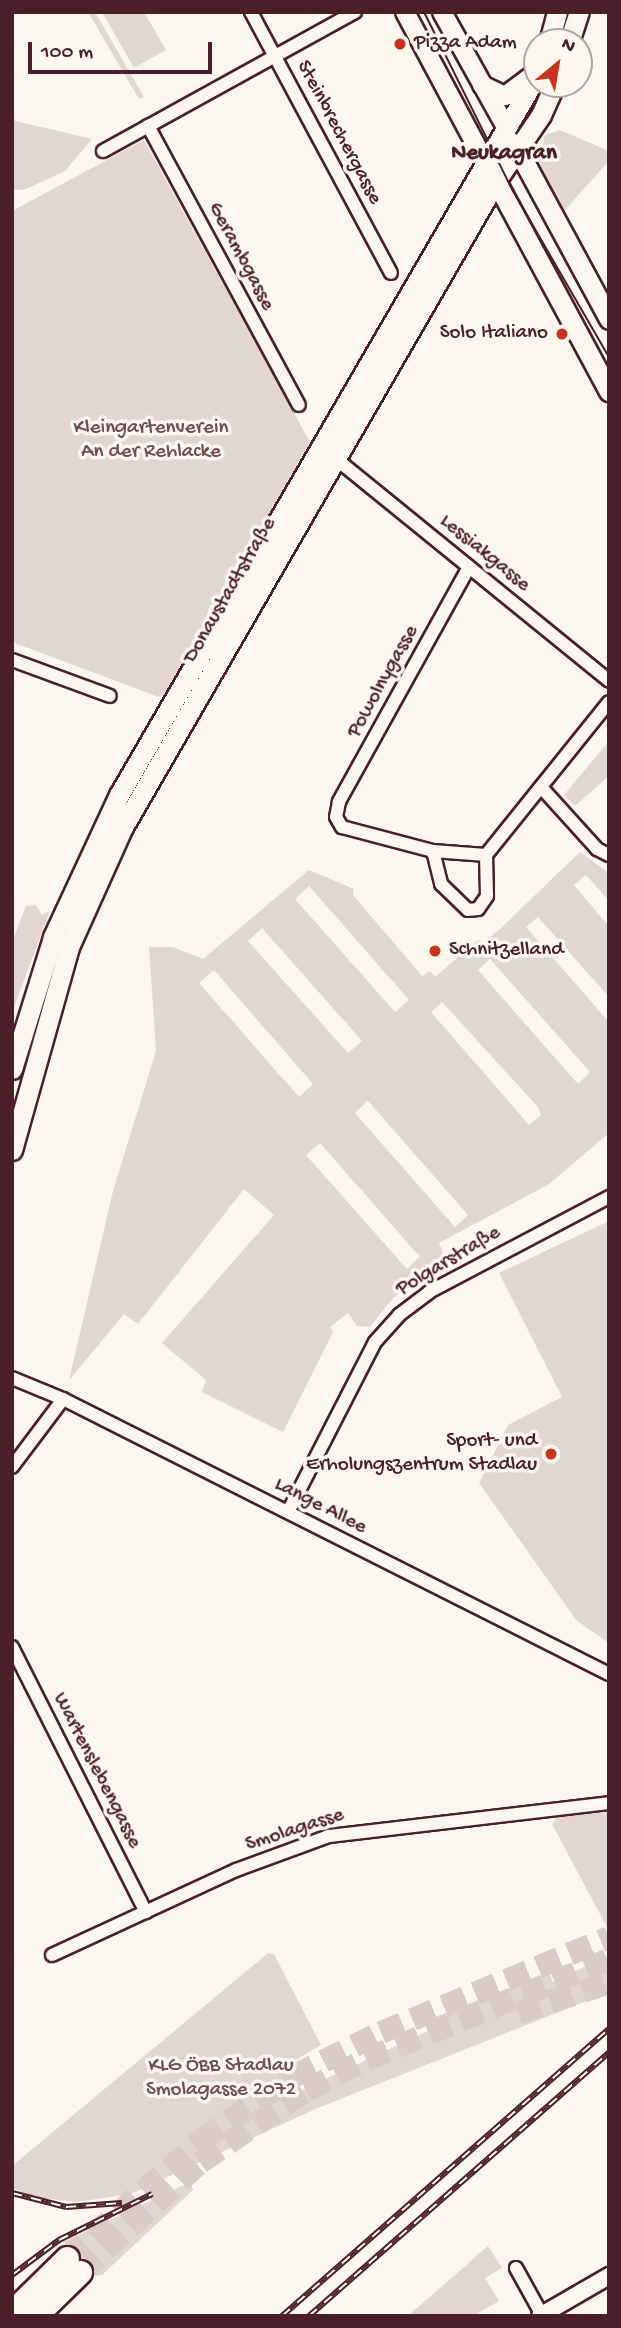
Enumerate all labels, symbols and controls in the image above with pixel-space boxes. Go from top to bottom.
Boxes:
scale bar [32,28,215,72]
north arrow [523,28,593,98]
place label: Pizza Adam [414,31,517,57]
text: N [557,33,579,59]
marker: Pizza Adam [392,36,408,52]
text: 100 m [41,41,93,66]
street label: Steinbrechergasse [289,57,387,209]
district label: Neukagran [451,140,557,168]
street label: Gerambgasse [201,199,279,315]
place label: Solo Italiano [440,321,548,347]
marker: Solo Italiano [554,326,570,342]
park label: Kleingartenverein An der Rehlacke [74,416,228,466]
street label: Lessiakgasse [434,510,534,598]
street label: Donaustadtstraße [179,514,283,668]
street label: Powolnygasse [343,621,425,743]
place label: Schnitzelland [449,938,564,964]
marker: Schnitzelland [427,943,443,959]
street label: Polgarstraße [392,1221,506,1303]
place label: Sport- und Erholungszentrum Stadlau [306,1429,537,1479]
marker: Sport- und Erholungszentrum Stadlau [543,1446,559,1462]
street label: Lange Allee [270,1473,370,1541]
street label: Wartenslebengasse [46,1689,146,1853]
street label: Smolagasse [243,1803,347,1859]
park label: KLG ÖBB Stadlau Smolagasse 2072 [146,2054,296,2104]

